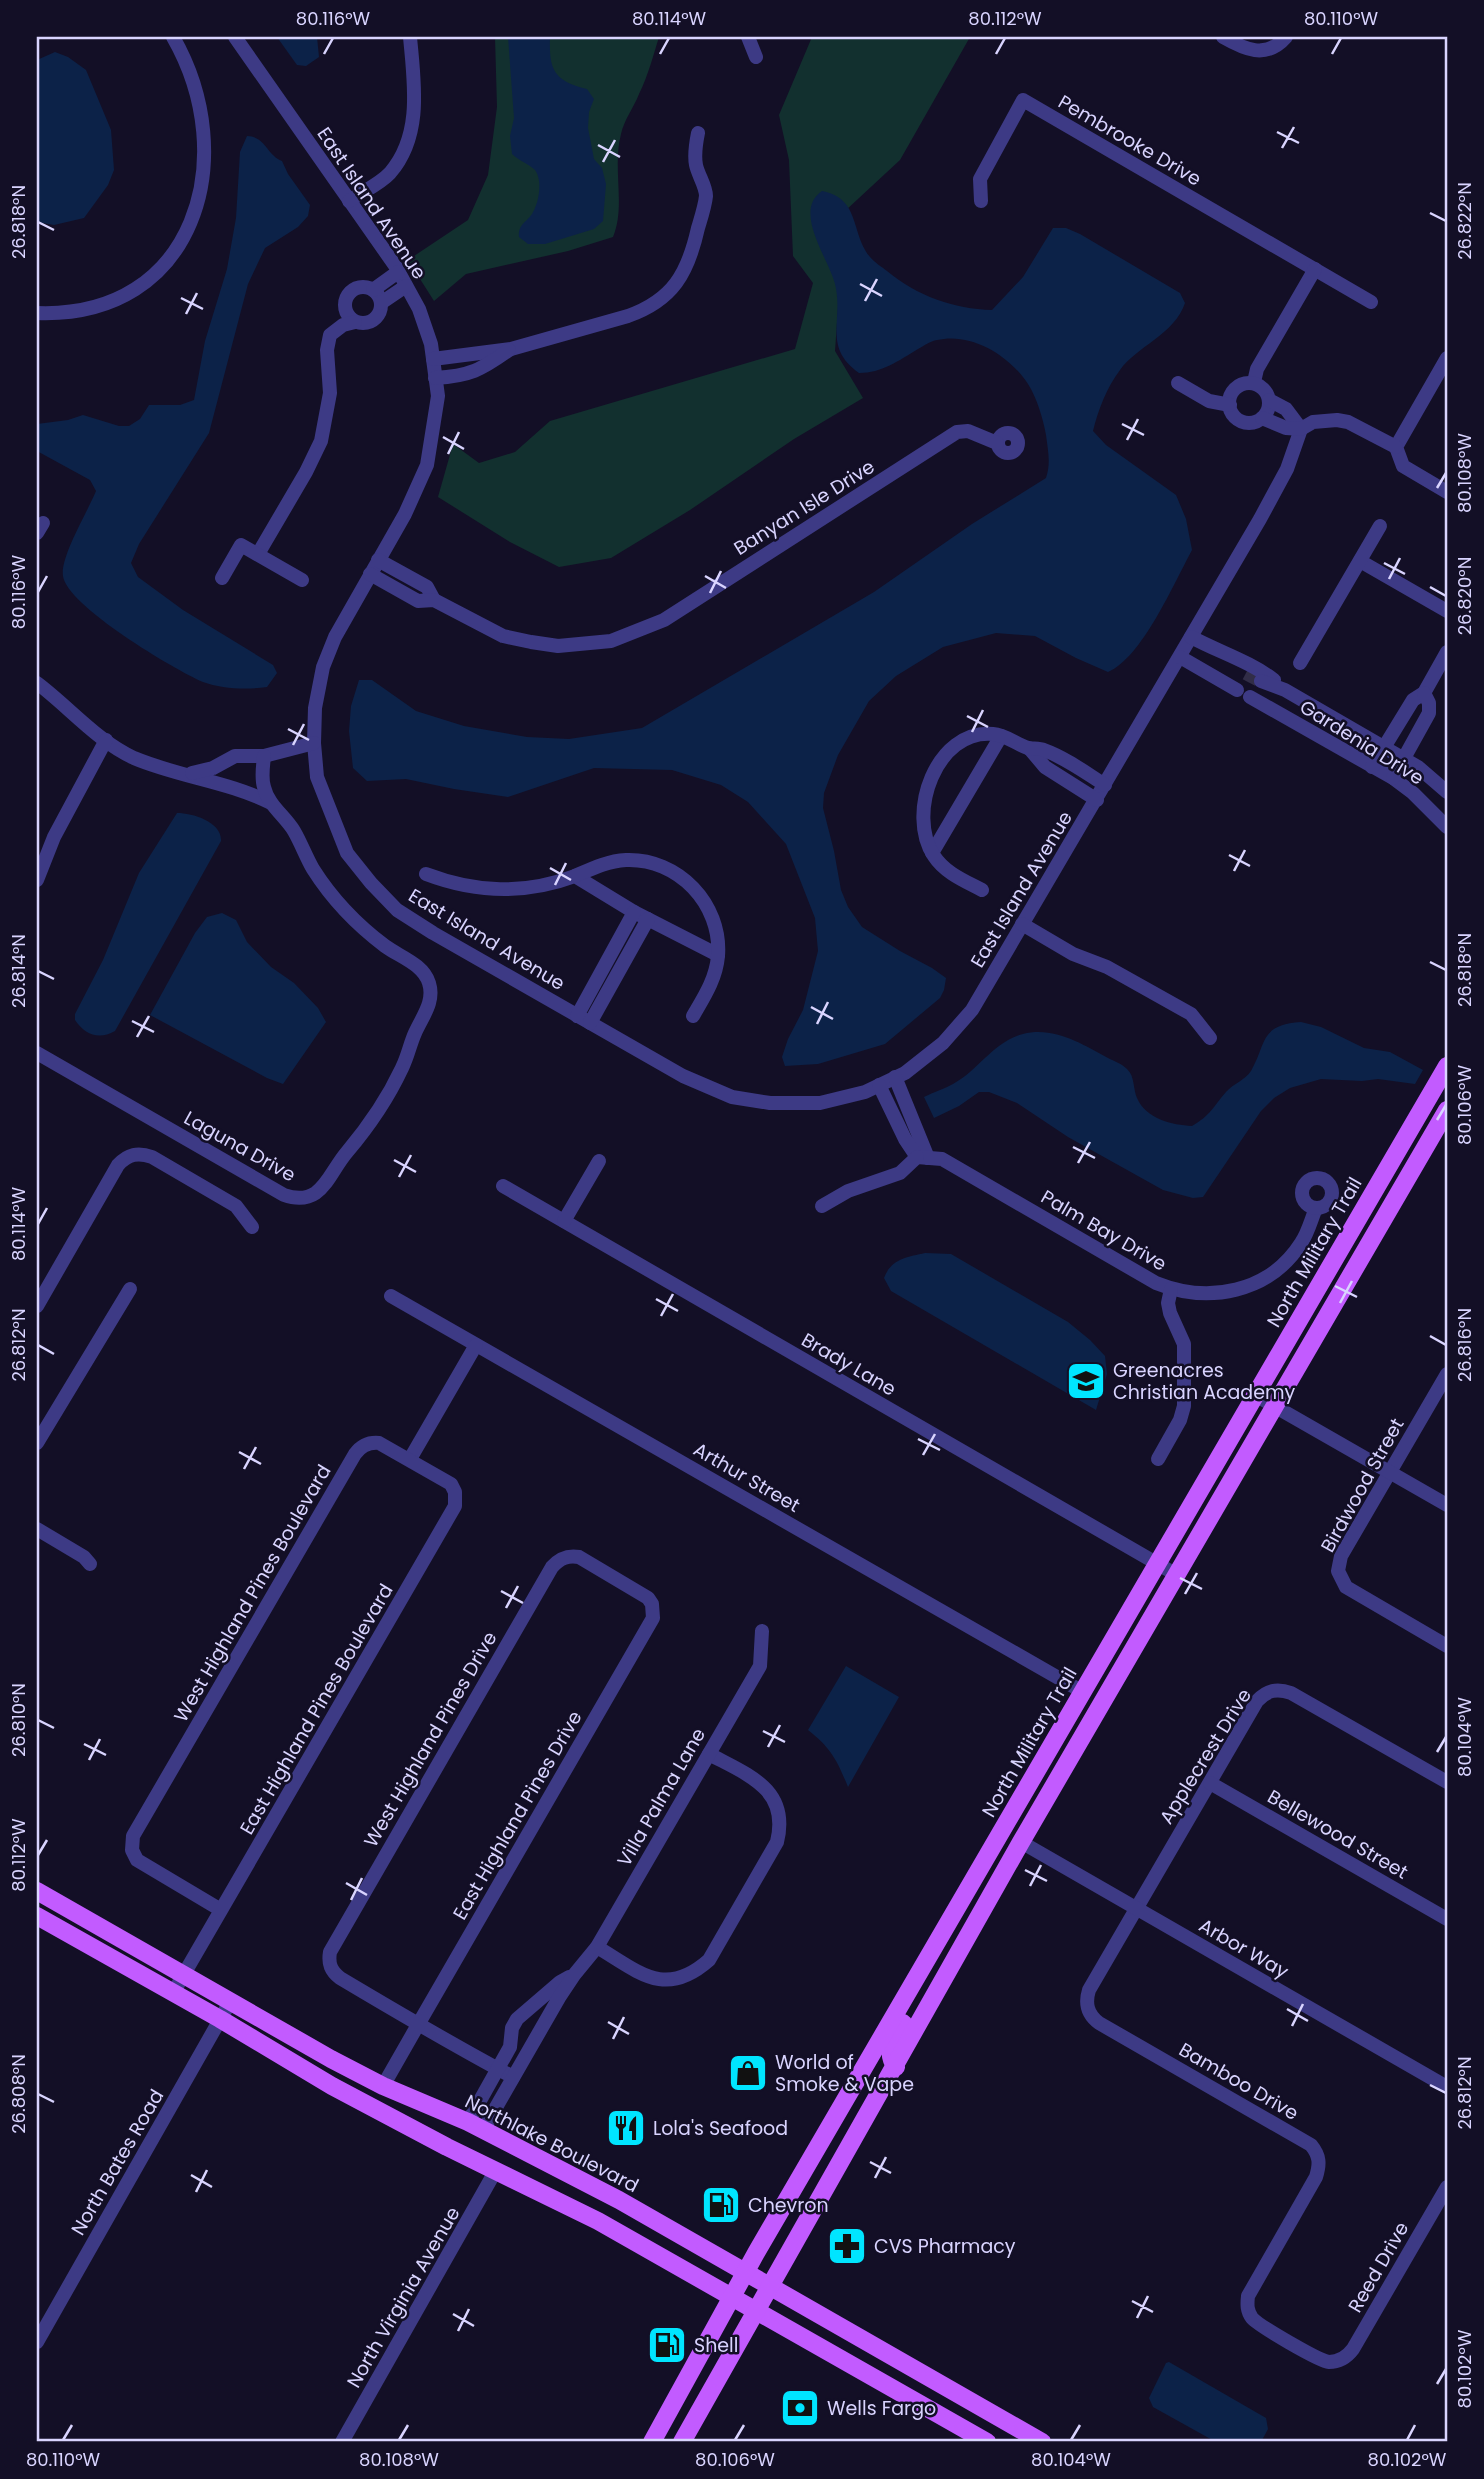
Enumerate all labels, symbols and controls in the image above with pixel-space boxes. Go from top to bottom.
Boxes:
text: 80.116°W [296,6,371,31]
text: 80.114°W [632,6,707,31]
text: 80.112°W [968,6,1042,31]
text: 80.110°W [1304,6,1379,31]
street label: Pembrooke Drive [1053,89,1206,192]
street label: East Island Avenue [311,122,433,285]
text: 26.822°N [1452,182,1477,260]
text: 26.818°N [6,185,31,259]
text: 80.108°W [1452,433,1477,513]
street label: Banyan Isle Drive [729,453,880,562]
text: 80.116°W [6,554,31,629]
text: 26.820°N [1452,557,1477,635]
street label: Gardenia Drive [1294,693,1429,791]
street label: East Island Avenue [964,806,1079,973]
street label: East Island Avenue [403,882,570,997]
text: 26.818°N [1452,933,1477,1007]
text: 26.814°N [6,934,31,1008]
text: 80.106°W [1452,1065,1477,1145]
street label: Laguna Drive [179,1105,300,1188]
street label: North Military Trail [1260,1172,1368,1332]
street label: Palm Bay Drive [1036,1183,1172,1277]
text: 80.114°W [6,1186,31,1261]
text: 26.812°N [6,1308,31,1382]
text: 26.816°N [1452,1308,1477,1382]
street label: Brady Lane [796,1326,901,1402]
place label: Greenacres Christian Academy [1113,1357,1296,1406]
school or university icon: Greenacres Christian Academy [1065,1360,1107,1402]
street label: Birdwood Street [1314,1413,1411,1557]
street label: Arthur Street [689,1436,805,1519]
street label: West Highland Pines Boulevard [167,1460,337,1727]
street label: East Highland Pines Boulevard [233,1579,399,1840]
street label: West Highland Pines Drive [358,1626,503,1852]
street label: North Military Trail [975,1662,1083,1822]
text: 26.810°N [6,1683,31,1757]
street label: Applecrest Drive [1153,1683,1258,1829]
text: 80.104°W [1452,1697,1477,1777]
street label: East Highland Pines Drive [446,1706,588,1925]
street label: Villa Palma Lane [611,1723,712,1871]
street label: Bellewood Street [1263,1783,1413,1886]
text: 80.112°W [6,1818,31,1892]
street label: Arbor Way [1194,1912,1294,1985]
street label: Bamboo Drive [1174,2036,1303,2127]
place label: World of Smoke & Vape [775,2049,914,2098]
shop icon: World of Smoke & Vape [727,2052,769,2094]
text: 26.808°N [6,2054,31,2134]
text: 26.812°N [1452,2056,1477,2130]
street label: North Bates Road [65,2084,170,2240]
street label: Northlake Boulevard [460,2088,643,2199]
restaurant icon: Lola's Seafood [605,2107,647,2149]
place label: Lola's Seafood [653,2115,788,2142]
fuel station icon: Chevron [700,2184,742,2226]
place label: Chevron [748,2192,829,2219]
street label: North Virginia Avenue [340,2202,466,2393]
street label: Reed Drive [1342,2217,1415,2318]
pharmacy icon: CVS Pharmacy [826,2225,868,2267]
place label: CVS Pharmacy [874,2233,1016,2260]
fuel station icon: Shell [646,2324,688,2366]
text: 80.102°W [1452,2329,1477,2408]
place label: Shell [694,2332,738,2359]
bank icon: Wells Fargo [779,2387,821,2429]
place label: Wells Fargo [827,2395,936,2422]
text: 80.110°W [26,2447,101,2472]
text: 80.108°W [359,2447,439,2472]
text: 80.106°W [695,2447,775,2472]
text: 80.104°W [1031,2447,1111,2472]
text: 80.102°W [1368,2447,1447,2472]

